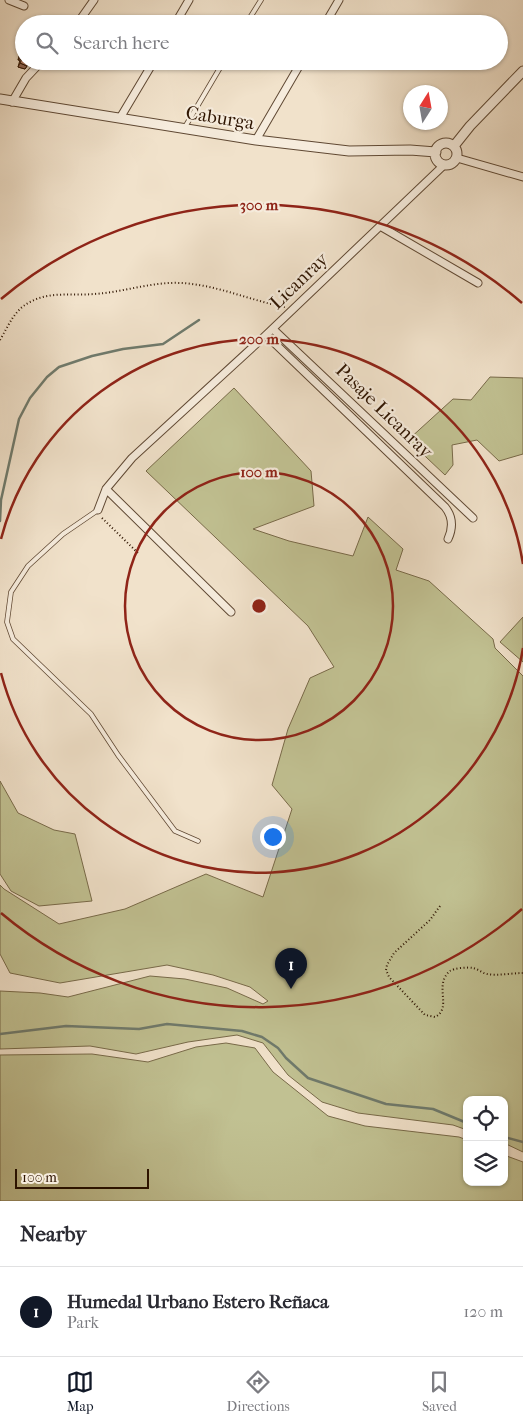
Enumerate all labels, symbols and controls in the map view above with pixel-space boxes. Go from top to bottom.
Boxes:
search box [15,15,508,70]
icon: search [33,29,61,57]
text: Search here [73,32,169,54]
north arrow [403,85,448,130]
street label: Caburga [184,102,256,134]
text: 300 m [240,196,279,214]
street label: Licanray [266,248,333,314]
text: 200 m [239,330,279,348]
street label: Pasaje Licanray [331,359,438,463]
text: 100 m [240,463,278,481]
centre of rings [250,597,268,615]
your location [260,824,286,850]
pin: 1 [275,948,307,989]
map controls [463,1096,508,1186]
button: locate [463,1096,508,1141]
button: layers [463,1141,508,1186]
scale bar [15,1166,149,1189]
text: 100 m [22,1169,57,1186]
text: Nearby [20,1222,86,1246]
text: Humedal Urbano Estero Reñaca [67,1291,329,1313]
text: 1 [33,1302,39,1321]
text: 120 m [464,1302,503,1321]
text: Park [67,1313,99,1332]
tab: Map [66,1368,94,1415]
tab: Directions [227,1368,290,1415]
tab: Saved [422,1368,457,1415]

